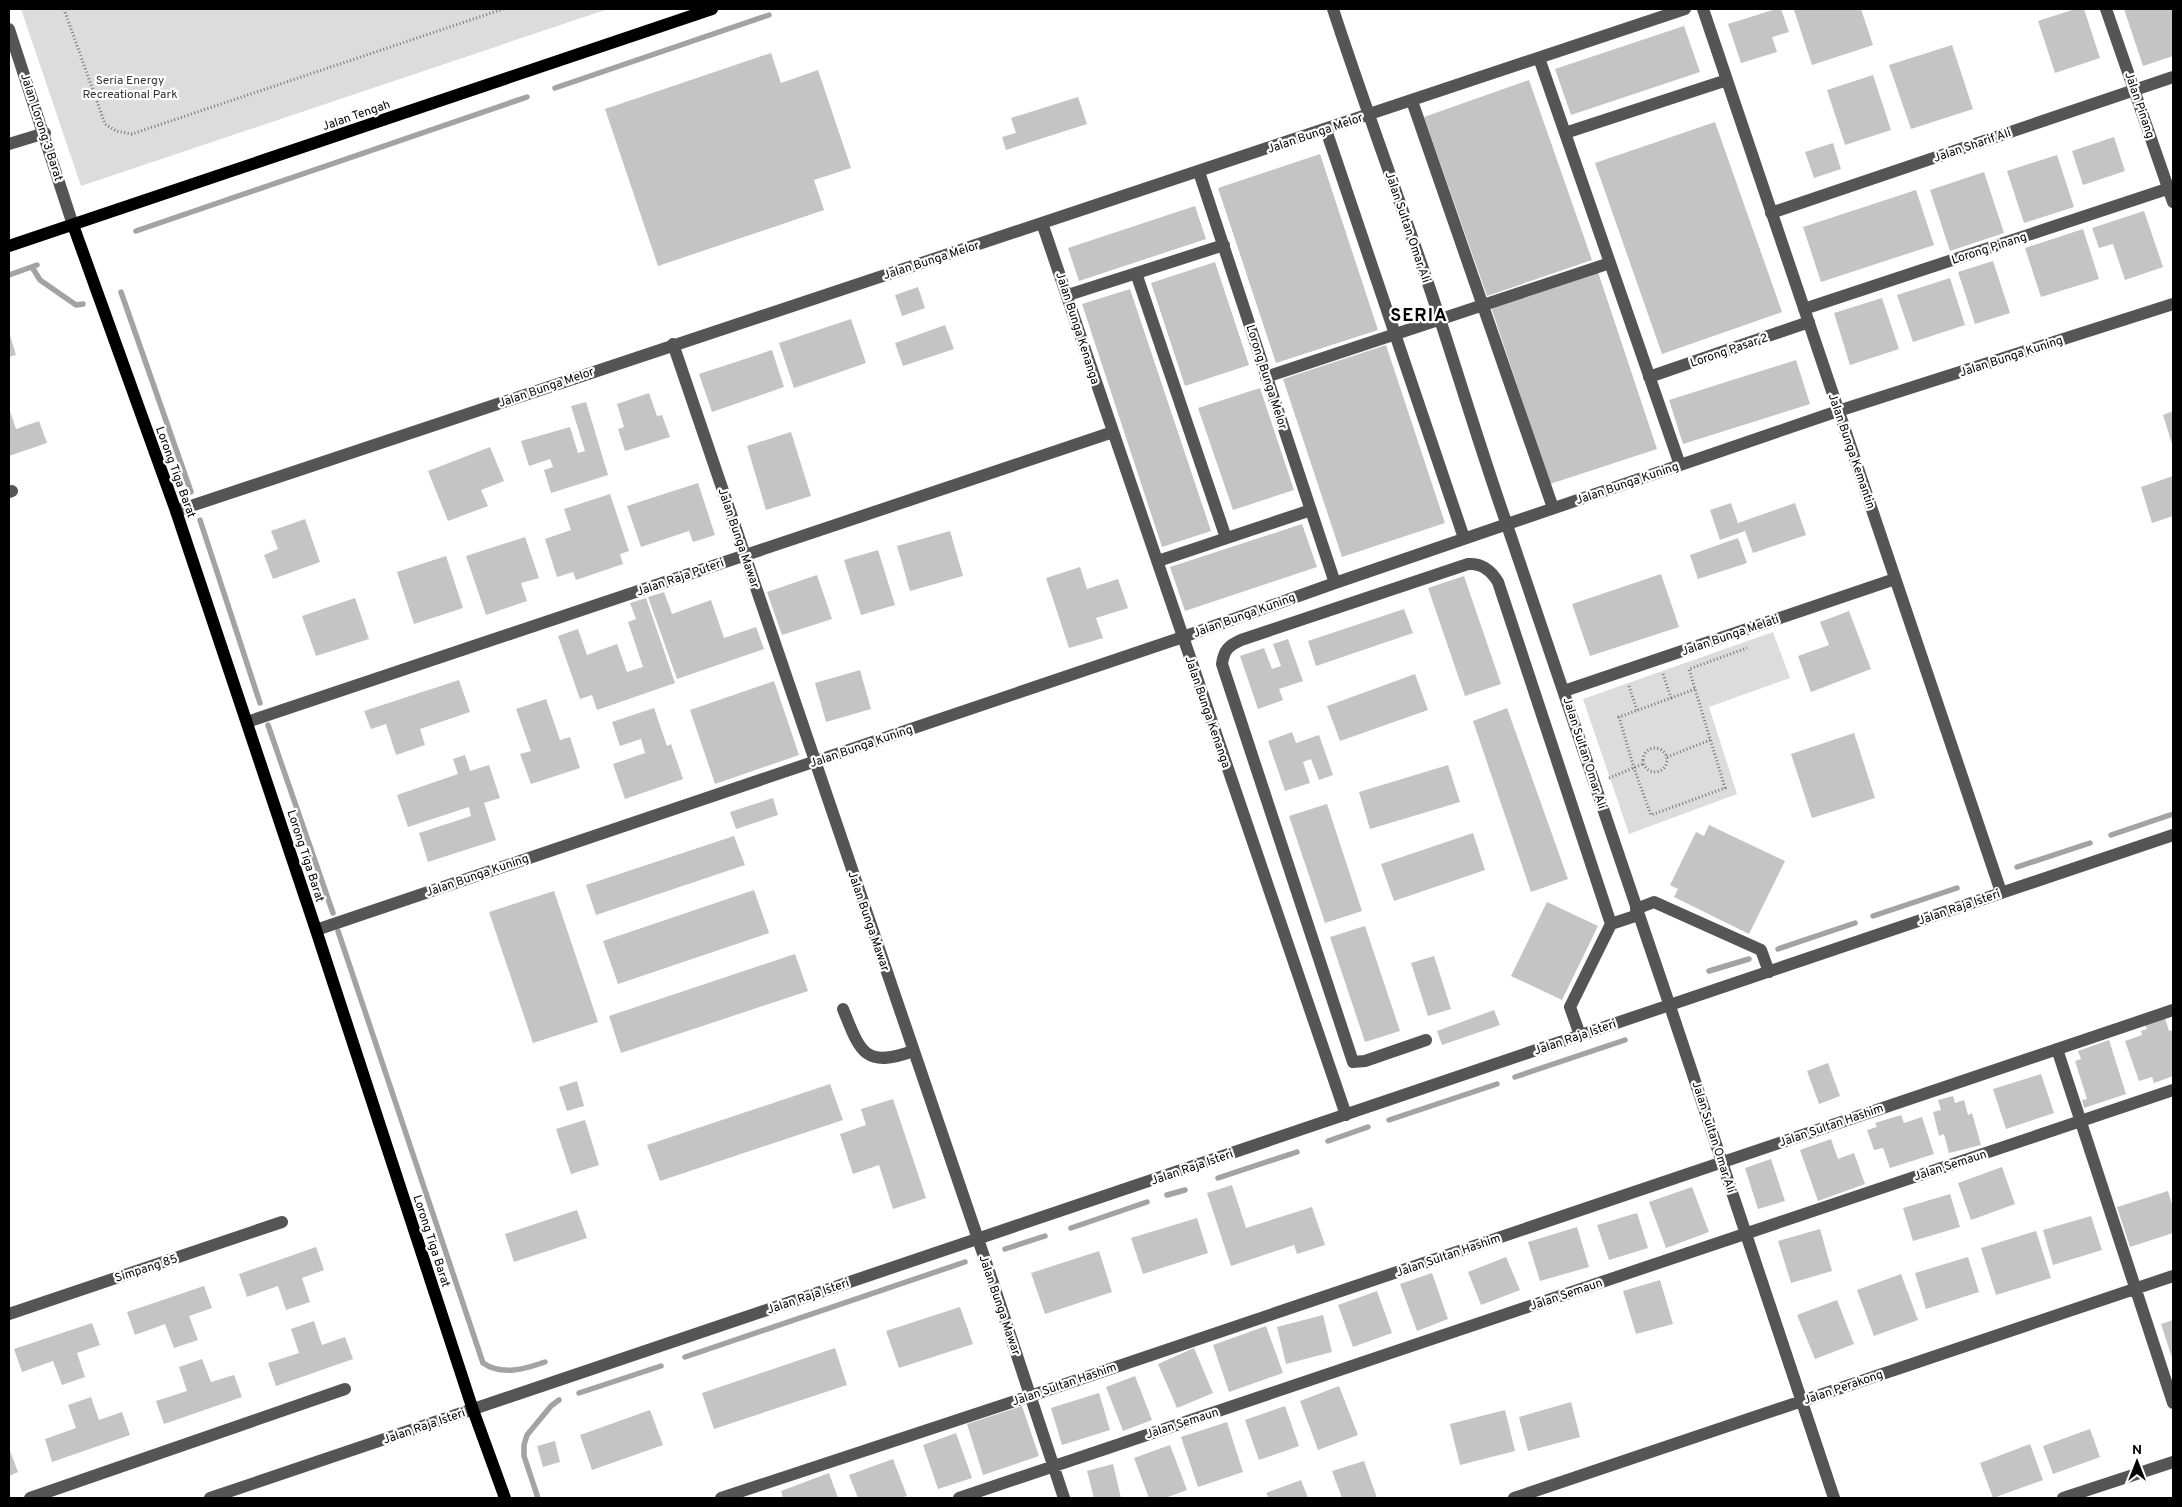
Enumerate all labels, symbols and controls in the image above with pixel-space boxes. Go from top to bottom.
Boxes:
street label: Jalan Pinang [2120,70,2158,141]
street label: Jalan Lorong 3 Barat [16,71,66,183]
park label: Seria Energy Recreational Park [82,73,178,103]
street label: Jalan Tengah [320,97,392,135]
street label: Jalan Bunga Melor [1265,110,1366,158]
street label: Jalan Sharif Ali [1931,125,2013,167]
street label: Jalan Sultan Omar Ali [1381,170,1434,285]
street label: Lorong Pinang [1950,229,2029,269]
street label: Jalan Bunga Melor [881,238,982,284]
street label: Jalan Bunga Kenanga [1051,270,1103,387]
district label: SERIA [1390,305,1448,328]
street label: Lorong Bunga Melor [1242,323,1291,432]
street label: Lorong Pasar 2 [1688,330,1770,372]
street label: Jalan Bunga Kuning [1958,333,2065,381]
street label: Jalan Bunga Melor [496,364,597,412]
street label: Jalan Bunga Kemantin [1824,391,1878,511]
street label: Lorong Tiga Barat [151,425,199,520]
street label: Jalan Bunga Kuning [1574,459,1681,509]
street label: Jalan Bunga Mawar [713,486,763,591]
street label: Jalan Raja Puteri [634,555,726,600]
street label: Jalan Bunga Kuning [1191,590,1298,642]
street label: Jalan Bunga Melati [1679,612,1781,660]
street label: Jalan Bunga Kenanga [1180,654,1234,770]
street label: Jalan Sultan Omar Ali [1558,695,1610,811]
street label: Jalan Bunga Kuning [808,722,915,772]
street label: Lorong Tiga Barat [283,808,327,904]
street label: Jalan Bunga Kuning [424,851,531,901]
street label: Jalan Bunga Mawar [843,869,893,974]
street label: Jalan Raja Isteri [1916,886,2003,930]
street label: Jalan Raja Isteri [1532,1016,1619,1060]
street label: Jalan Sultan Omar Ali [1687,1079,1739,1195]
street label: Jalan Sultan Hashim [1777,1101,1886,1151]
street label: Jalan Raja Isteri [1149,1146,1236,1190]
street label: Jalan Semaun [1912,1147,1989,1185]
street label: Lorong Tiga Barat [409,1193,453,1289]
street label: Jalan Sultan Hashim [1394,1231,1503,1281]
street label: Simpang 85 [113,1251,180,1287]
street label: Jalan Bunga Mawar [974,1253,1024,1358]
street label: Jalan Raja Isteri [765,1275,852,1319]
street label: Jalan Semaun [1528,1275,1605,1315]
street label: Jalan Sultan Hashim [1010,1360,1119,1410]
street label: Jalan Perakong [1801,1367,1885,1409]
street label: Jalan Raja Isteri [381,1405,468,1449]
street label: Jalan Semaun [1144,1405,1221,1443]
north arrow [2112,1437,2162,1487]
text: N [2132,1442,2142,1459]

